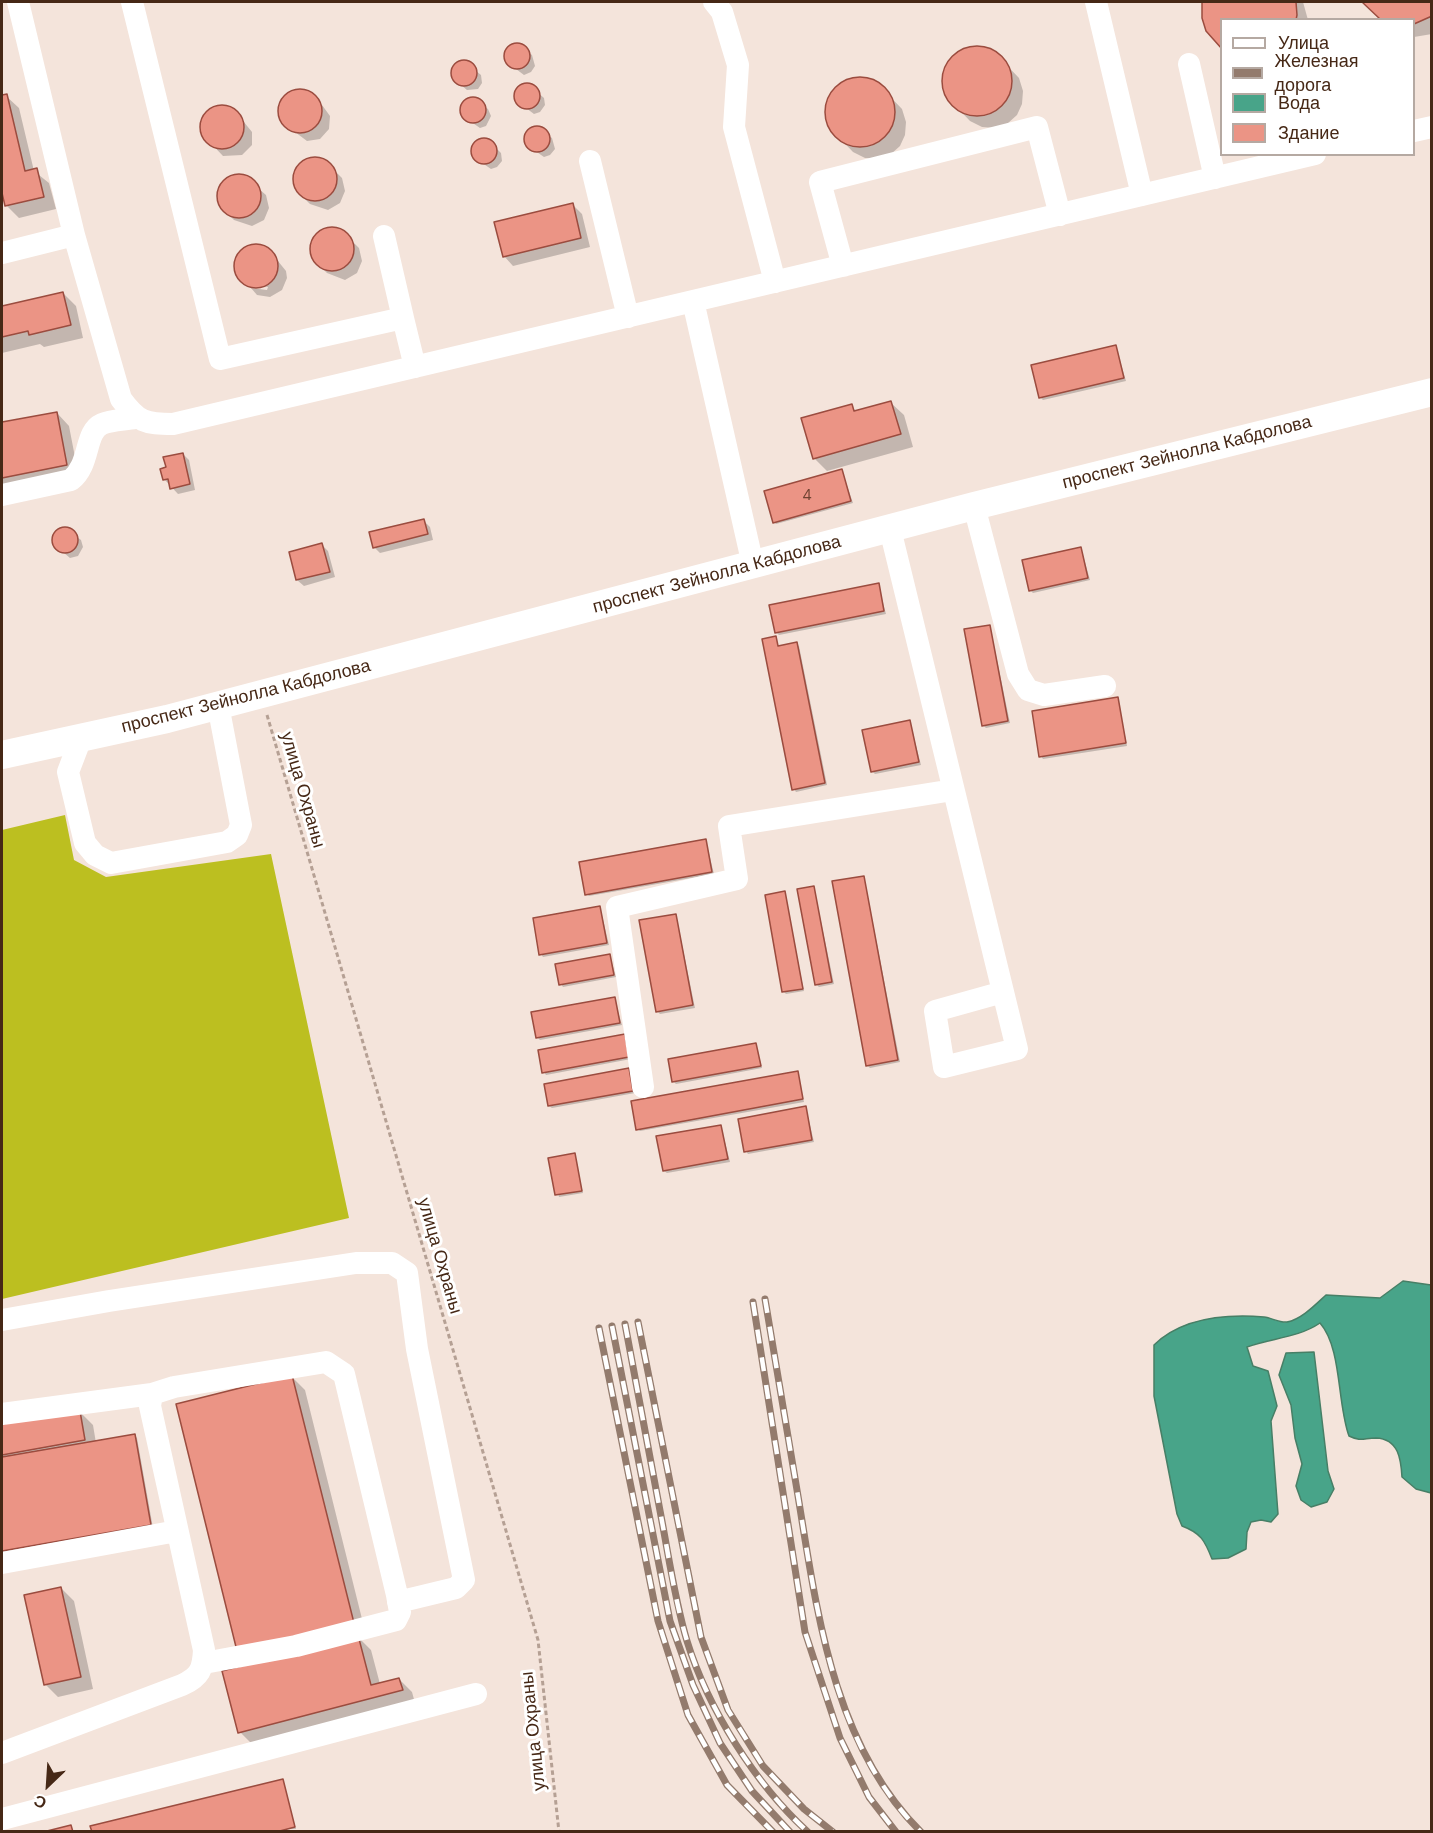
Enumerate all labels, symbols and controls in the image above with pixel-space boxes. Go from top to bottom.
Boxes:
legend [1220,18,1415,156]
text: Улица [1278,31,1329,55]
text: Железная дорога [1275,49,1358,97]
text: Вода [1278,91,1320,115]
text: Здание [1278,121,1339,145]
street label: проспект Зейнолла Кабдолова [1060,412,1314,494]
house number: 4 [802,487,812,505]
street label: проспект Зейнолла Кабдолова [591,531,843,619]
street label: проспект Зейнолла Кабдолова [119,656,373,738]
street label: улица Охраны [275,729,329,851]
street label: улица Охраны [412,1195,466,1317]
street label: улица Охраны [517,1670,551,1792]
north arrow [18,1755,78,1815]
text: С [31,1790,50,1814]

